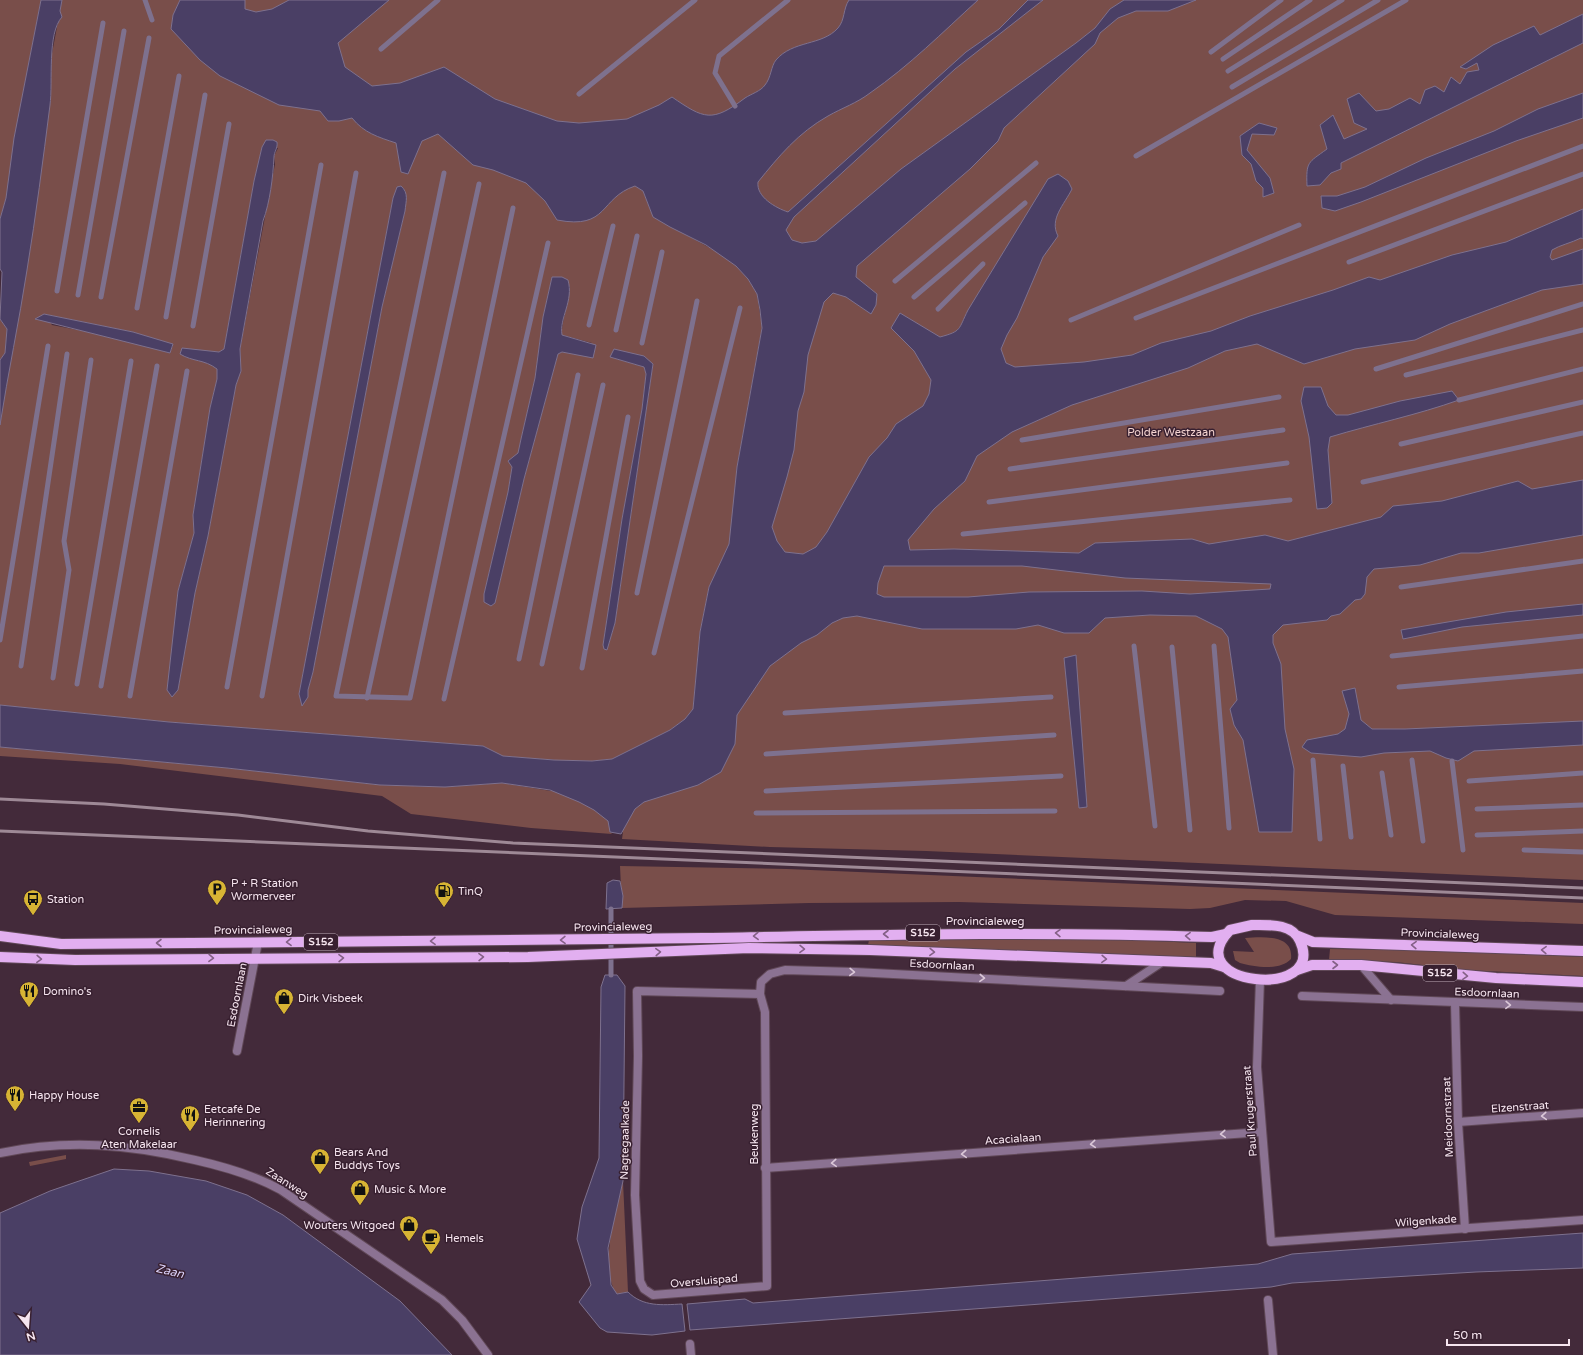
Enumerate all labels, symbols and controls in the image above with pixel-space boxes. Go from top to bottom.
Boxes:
park label: Polder Westzaan [1127,426,1215,439]
place label: P + R Station Wormerveer [231,877,298,903]
parking icon: P + R Station Wormerveer [206,878,228,906]
fuel station icon: TinQ [433,880,455,908]
place label: TinQ [458,885,483,898]
bus stop icon: Station [22,888,44,916]
place label: Station [47,893,84,906]
street label: Provincialeweg [946,915,1024,928]
street label: Provincialeweg [574,920,653,934]
street label: Provincialeweg [214,923,293,937]
road number: S152 [906,925,940,941]
street label: Provincialeweg [1400,926,1480,942]
one-way arrow [883,929,889,938]
one-way arrow [1055,929,1061,937]
one-way arrow [753,932,759,940]
one-way arrow [1185,932,1191,940]
road number: S152 [304,934,338,950]
one-way arrow [560,935,566,944]
one-way arrow [430,936,436,945]
one-way arrow [286,938,292,946]
one-way arrow [156,939,162,947]
one-way arrow [1411,941,1417,950]
one-way arrow [799,945,805,953]
one-way arrow [1541,946,1547,954]
one-way arrow [655,948,661,957]
one-way arrow [929,948,935,957]
one-way arrow [478,953,484,961]
one-way arrow [208,954,214,962]
one-way arrow [338,954,344,962]
one-way arrow [36,955,42,964]
one-way arrow [1101,955,1107,964]
street label: Esdoornlaan [909,957,975,973]
one-way arrow [1332,961,1338,969]
street label: Esdoornlaan [224,962,250,1028]
road number: S152 [1423,965,1457,981]
one-way arrow [849,967,855,976]
one-way arrow [1462,971,1468,980]
one-way arrow [979,974,985,982]
restaurant icon: Domino's [18,980,40,1008]
place label: Domino's [43,985,92,998]
street label: Esdoornlaan [1454,985,1520,1001]
shop icon: Dirk Visbeek [273,987,295,1015]
place label: Dirk Visbeek [298,992,363,1005]
one-way arrow [1505,1001,1511,1009]
street label: Paul Krugerstraat [1240,1065,1260,1157]
street label: Meidoornstraat [1440,1076,1456,1158]
restaurant icon: Happy House [4,1084,26,1112]
place label: Happy House [29,1089,99,1102]
office icon: Cornelis Aten Makelaar [128,1096,150,1124]
street label: Elzenstraat [1490,1098,1550,1116]
street label: Nagtegaalkade [618,1100,632,1180]
place label: Eetcafé De Herinnering [204,1103,266,1129]
street label: Beukenweg [748,1103,761,1165]
restaurant icon: Eetcafé De Herinnering [179,1104,201,1132]
one-way arrow [1541,1112,1547,1121]
place label: Cornelis Aten Makelaar [101,1125,178,1151]
one-way arrow [1220,1130,1226,1139]
street label: Acacialaan [984,1131,1042,1147]
one-way arrow [1090,1140,1097,1149]
place label: Bears And Buddys Toys [334,1146,400,1172]
shop icon: Bears And Buddys Toys [309,1147,331,1175]
one-way arrow [961,1149,967,1158]
one-way arrow [831,1159,837,1168]
street label: Zaanweg [263,1165,311,1201]
shop icon: Music & More [349,1178,371,1206]
place label: Music & More [374,1183,446,1196]
street label: Wilgenkade [1395,1212,1457,1230]
shop icon: Wouters Witgoed [398,1214,420,1242]
place label: Wouters Witgoed [304,1219,395,1232]
cafe icon: Hemels [420,1227,442,1255]
place label: Hemels [445,1232,484,1245]
water label: Zaan [155,1261,186,1281]
street label: Oversluispad [670,1272,738,1290]
north arrow [8,1307,48,1347]
scale bar [1447,1321,1569,1347]
text: 50 m [1453,1328,1482,1342]
text: N [25,1329,37,1344]

